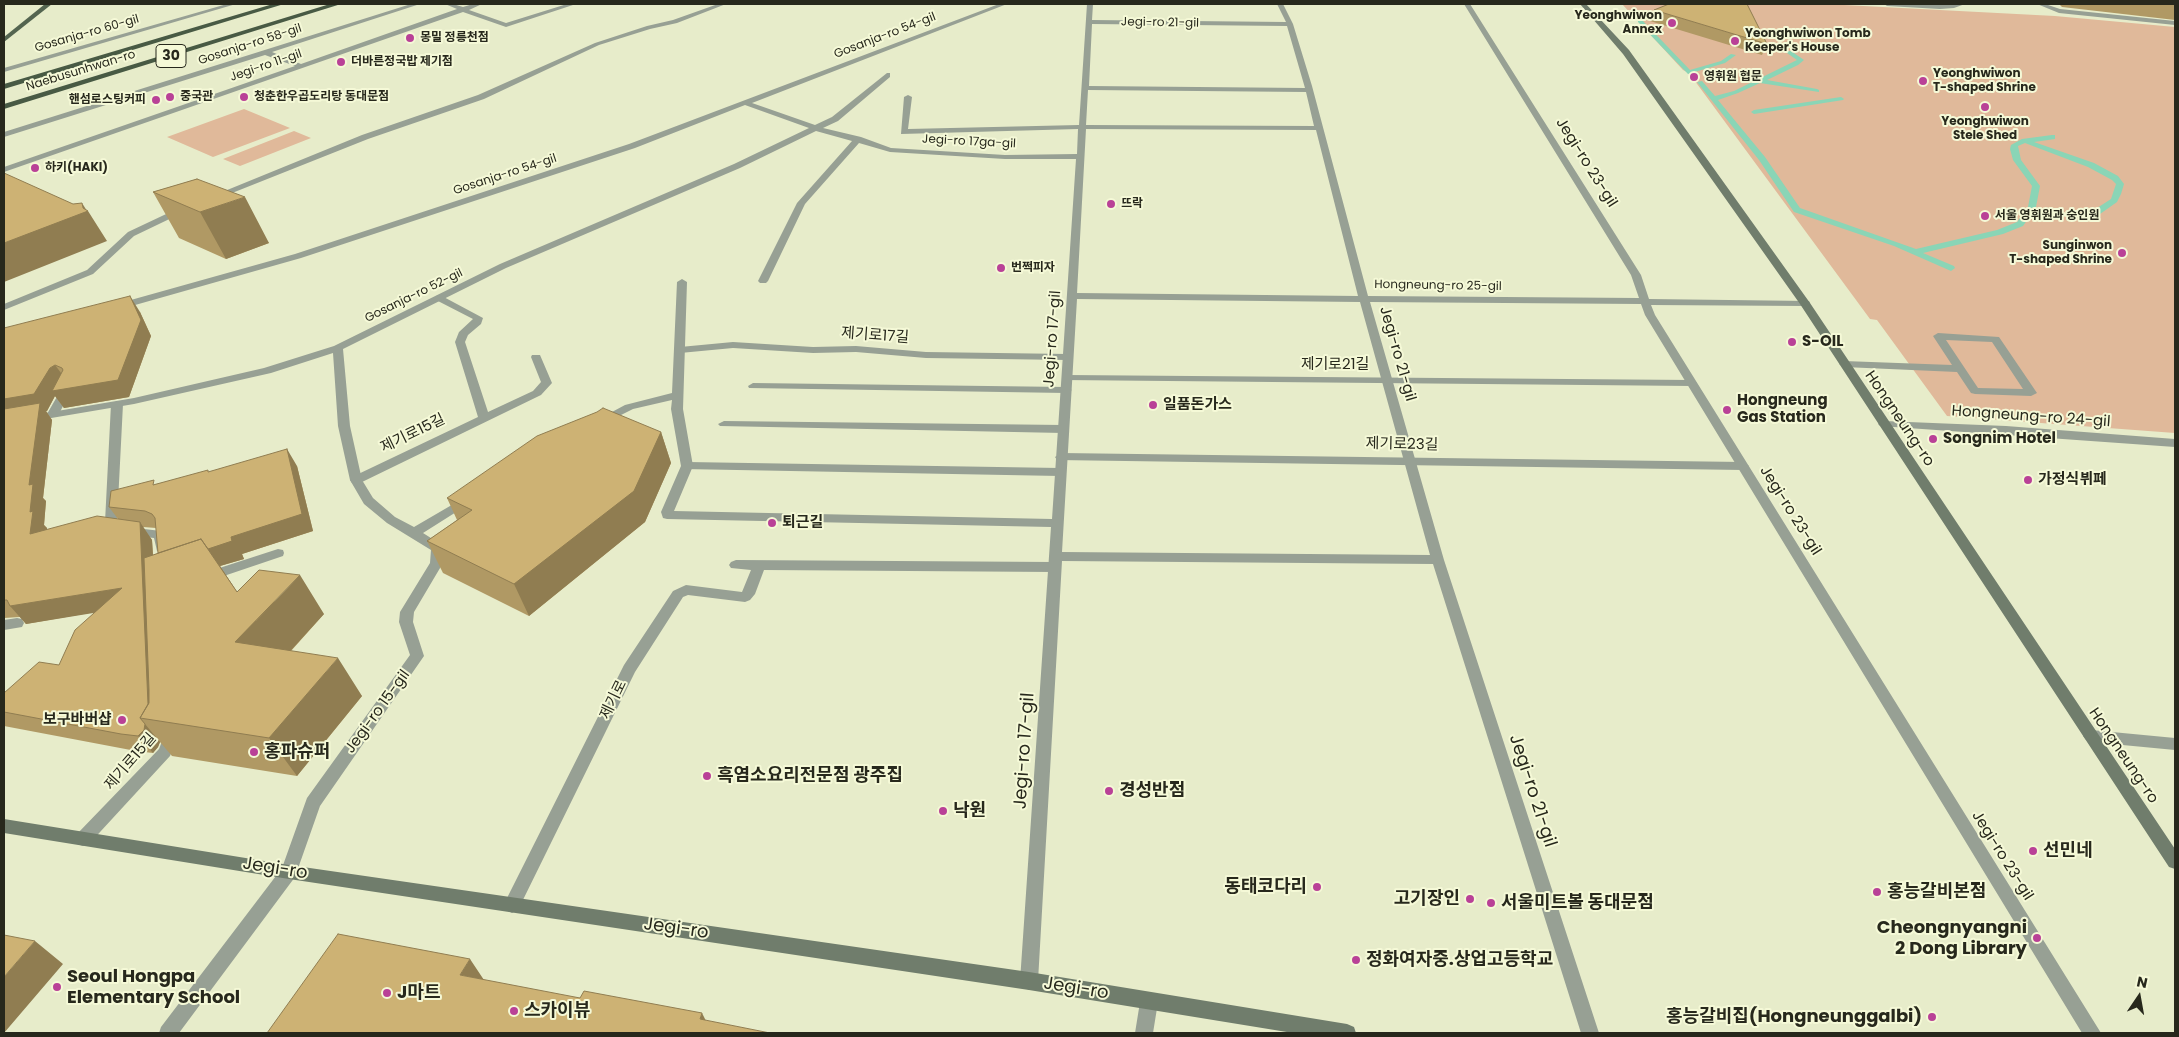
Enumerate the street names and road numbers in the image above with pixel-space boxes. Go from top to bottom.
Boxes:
street label: Gosanja-ro 54-gil [832,10,938,62]
street label: Gosanja-ro 60-gil [33,12,141,56]
street label: Jegi-ro 21-gil [1121,15,1199,31]
street label: Gosanja-ro 58-gil [196,21,304,69]
road number: 30 [156,44,186,68]
street label: Jegi-ro 11-gil [228,47,304,85]
street label: Naebusunhwan-ro [25,48,137,94]
street label: Jegi-ro 23-gil [1551,115,1621,211]
street label: Jegi-ro 17ga-gil [922,132,1016,152]
street label: Gosanja-ro 54-gil [451,151,559,199]
street label: Gosanja-ro 52-gil [363,266,465,326]
street label: Hongneung-ro 25-gil [1374,278,1502,294]
street label: Jegi-ro 17-gil [1041,290,1065,388]
street label: Jegi-ro 21-gil [1375,305,1419,403]
street label: 제기로17길 [840,325,910,347]
street label: 제기로21길 [1301,356,1369,374]
street label: Hongneung-ro [1860,368,1938,470]
street label: Hongneung-ro 24-gil [1951,402,2111,432]
street label: 제기로15길 [378,411,448,457]
street label: 제기로23길 [1366,435,1438,455]
street label: Jegi-ro 23-gil [1755,463,1825,559]
street label: Jegi-ro 15-gil [342,667,414,757]
street label: 제기로 [597,677,631,723]
street label: Jegi-ro 17-gil [1010,692,1040,810]
street label: Hongneung-ro [2084,705,2162,807]
street label: 제기로15길 [101,730,161,794]
street label: Jegi-ro 21-gil [1504,732,1560,850]
street label: Jegi-ro 23-gil [1967,808,2037,904]
street label: Jegi-ro [241,853,309,885]
street label: Jegi-ro [642,914,710,944]
street label: Jegi-ro [1042,973,1110,1005]

